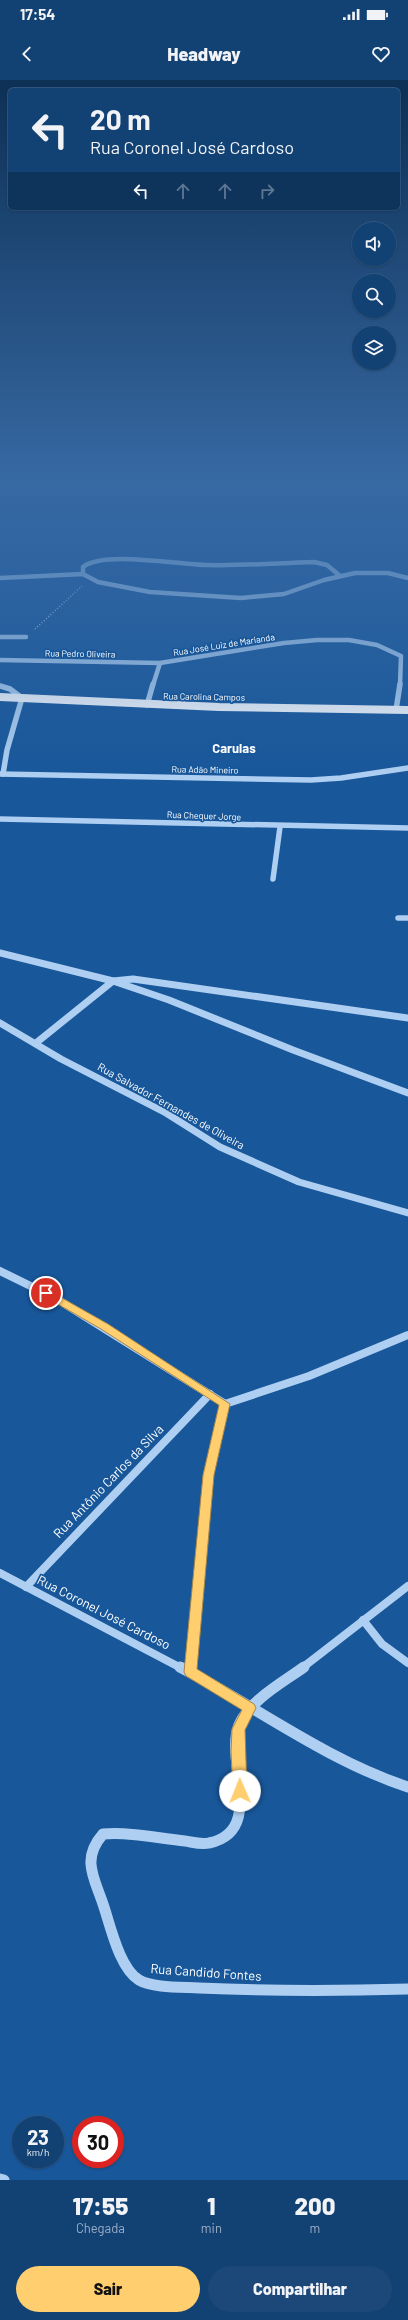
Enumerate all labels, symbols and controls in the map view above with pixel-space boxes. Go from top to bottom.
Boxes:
text: 17:54 [20,5,55,23]
icon: back [16,43,38,65]
text: Headway [167,43,241,65]
icon: heart [370,43,392,65]
text: 20 m [90,102,151,136]
icon: left [24,104,76,156]
text: Rua Coronel José Cardoso [90,136,294,158]
icon: left [130,180,152,202]
icon: ahead [172,180,194,202]
icon: ahead [214,180,236,202]
icon: right [256,180,278,202]
map controls [352,222,396,370]
button: sound [352,222,396,266]
button: search [352,274,396,318]
button: layers [352,326,396,370]
street label: Rua José Luiz de Marianda [172,631,276,658]
street label: Rua Pedro Oliveira [45,647,115,660]
street label: Rua Carolina Campos [163,690,245,703]
district label: Carulas [212,740,256,756]
street label: Rua Adão Mineiro [171,763,239,776]
street label: Rua Chequer Jorge [167,809,242,822]
street label: Rua Salvador Fernandes de Oliveira [96,1060,247,1151]
pin [29,1276,63,1310]
icon: arrive [35,1282,57,1304]
street label: Rua Antônio Carlos da Silva [50,1421,166,1541]
street label: Rua Coronel José Cardoso [35,1571,173,1653]
position arrow [219,1770,261,1812]
street label: Rua Candido Fontes [150,1960,262,1984]
speed limit sign: 30 [72,2116,124,2168]
text: 23 [27,2125,49,2149]
text: km/h [27,2146,49,2158]
text: 17:55 [73,2191,128,2220]
text: 1 [207,2191,216,2220]
text: 200 [294,2191,335,2220]
text: Chegada [76,2220,125,2236]
text: min [201,2220,222,2236]
text: m [310,2220,320,2236]
button: Sair [16,2266,200,2312]
button: Compartilhar [208,2266,392,2312]

